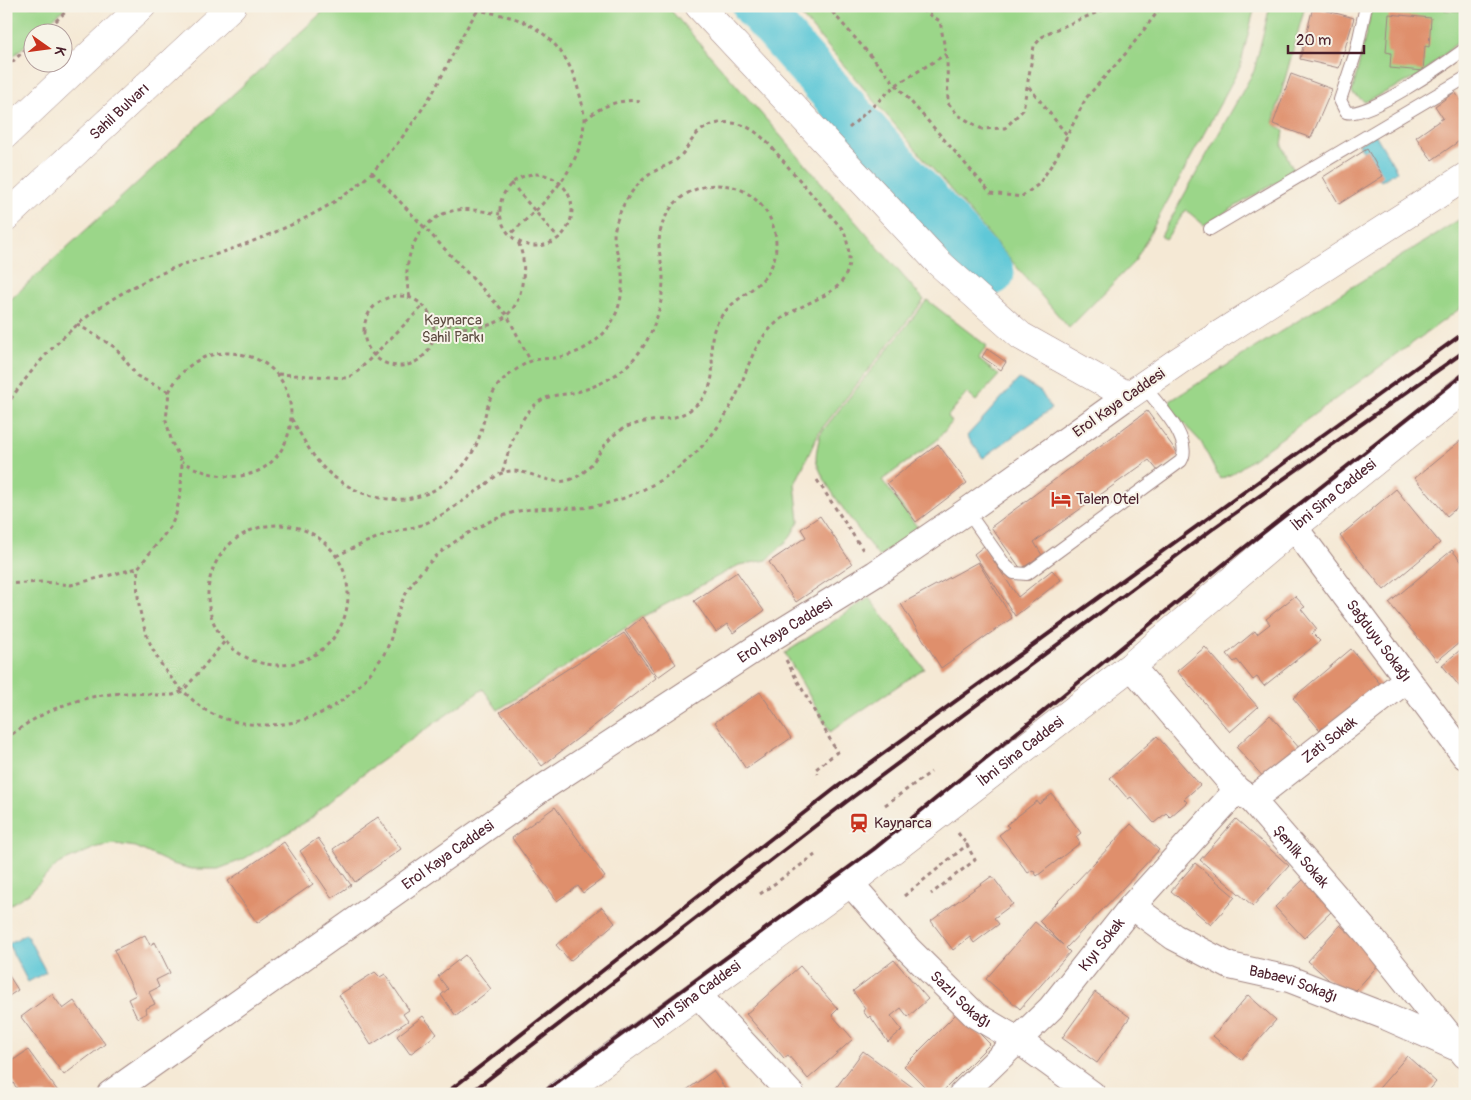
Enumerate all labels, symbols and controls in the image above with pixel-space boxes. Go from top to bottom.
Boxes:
north arrow [22,22,72,72]
scale bar [1288,22,1365,54]
text: 20 m [1296,31,1331,50]
text: K [51,45,69,58]
street label: Sahil Bulvarı [85,79,153,144]
park label: Kaynarca Sahil Parkı [422,311,484,347]
street label: Erol Kaya Caddesi [1069,364,1169,442]
street label: İbni Sina Caddesi [1287,454,1380,535]
hotel icon: Talen Otel [1050,488,1072,510]
place label: Talen Otel [1076,490,1139,509]
street label: Erol Kaya Caddesi [734,593,836,667]
street label: Sağduyu Sokağı [1342,596,1416,686]
street label: İbni Sina Caddesi [973,712,1068,791]
street label: Zati Sokak [1298,712,1361,767]
station icon: Kaynarca [848,812,870,834]
place label: Kaynarca [874,814,932,833]
street label: Erol Kaya Caddesi [398,816,498,894]
street label: Şenlik Sokak [1269,821,1334,892]
street label: Kıyı Sokak [1074,913,1129,975]
street label: İbni Sina Caddesi [649,956,745,1033]
street label: Babaevi Sokağı [1247,961,1340,1006]
street label: Sazlı Sokağı [926,967,995,1032]

